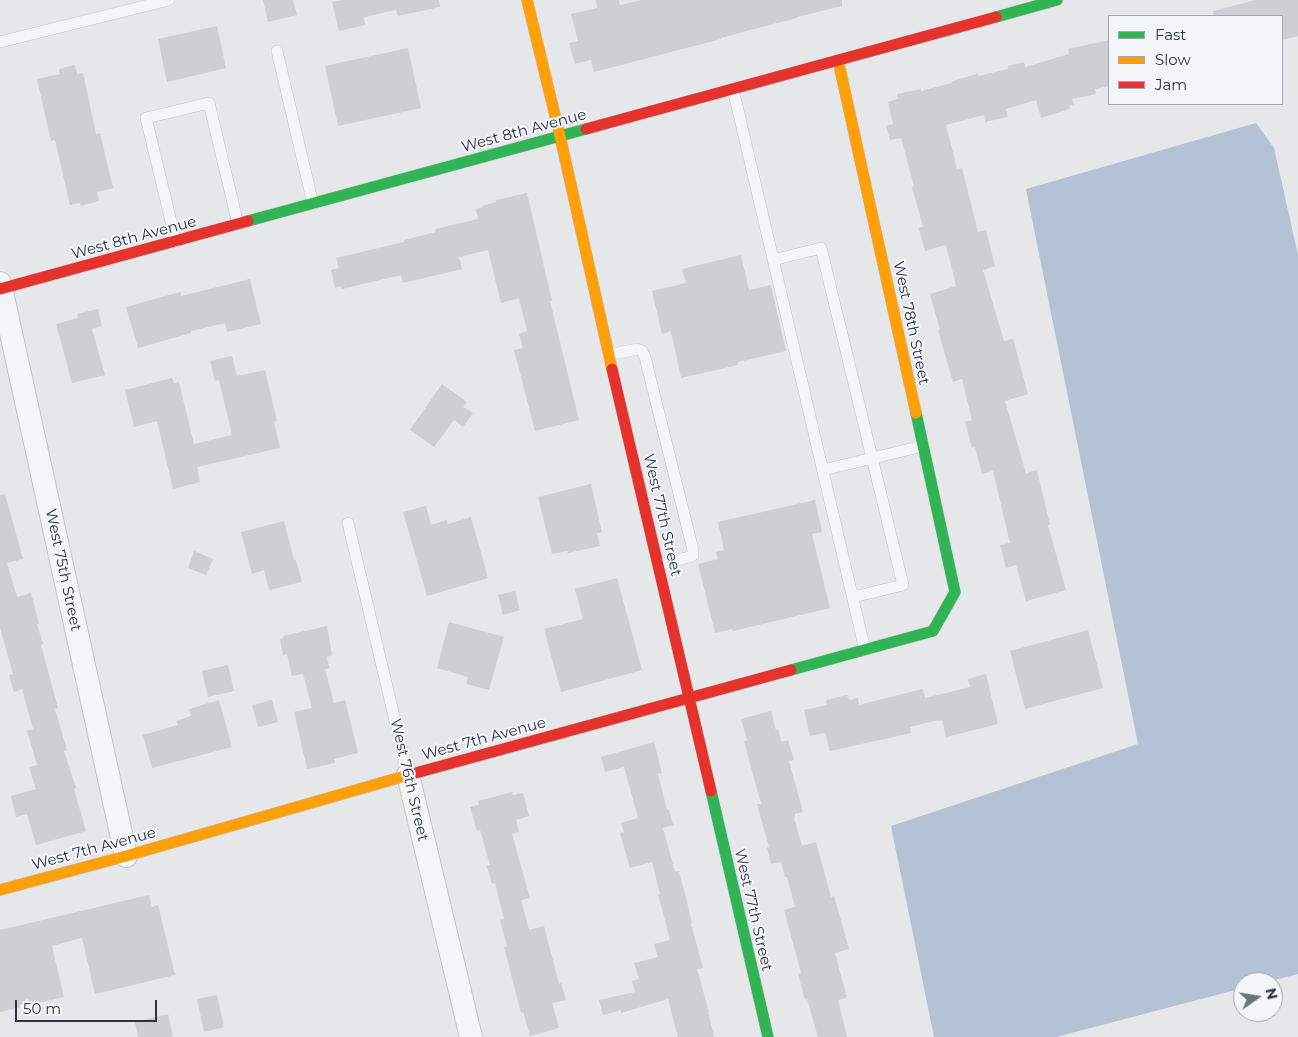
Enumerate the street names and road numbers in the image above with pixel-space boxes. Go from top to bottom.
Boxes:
street label: West 8th Avenue [460,106,588,156]
street label: West 8th Avenue [70,213,198,263]
street label: West 78th Street [889,260,933,386]
street label: West 77th Street [639,452,685,578]
street label: West 75th Street [41,507,85,633]
street label: West 7th Avenue [420,714,548,764]
street label: West 76th Street [386,717,432,843]
street label: West 7th Avenue [30,824,158,874]
street label: West 77th Street [730,847,776,973]

